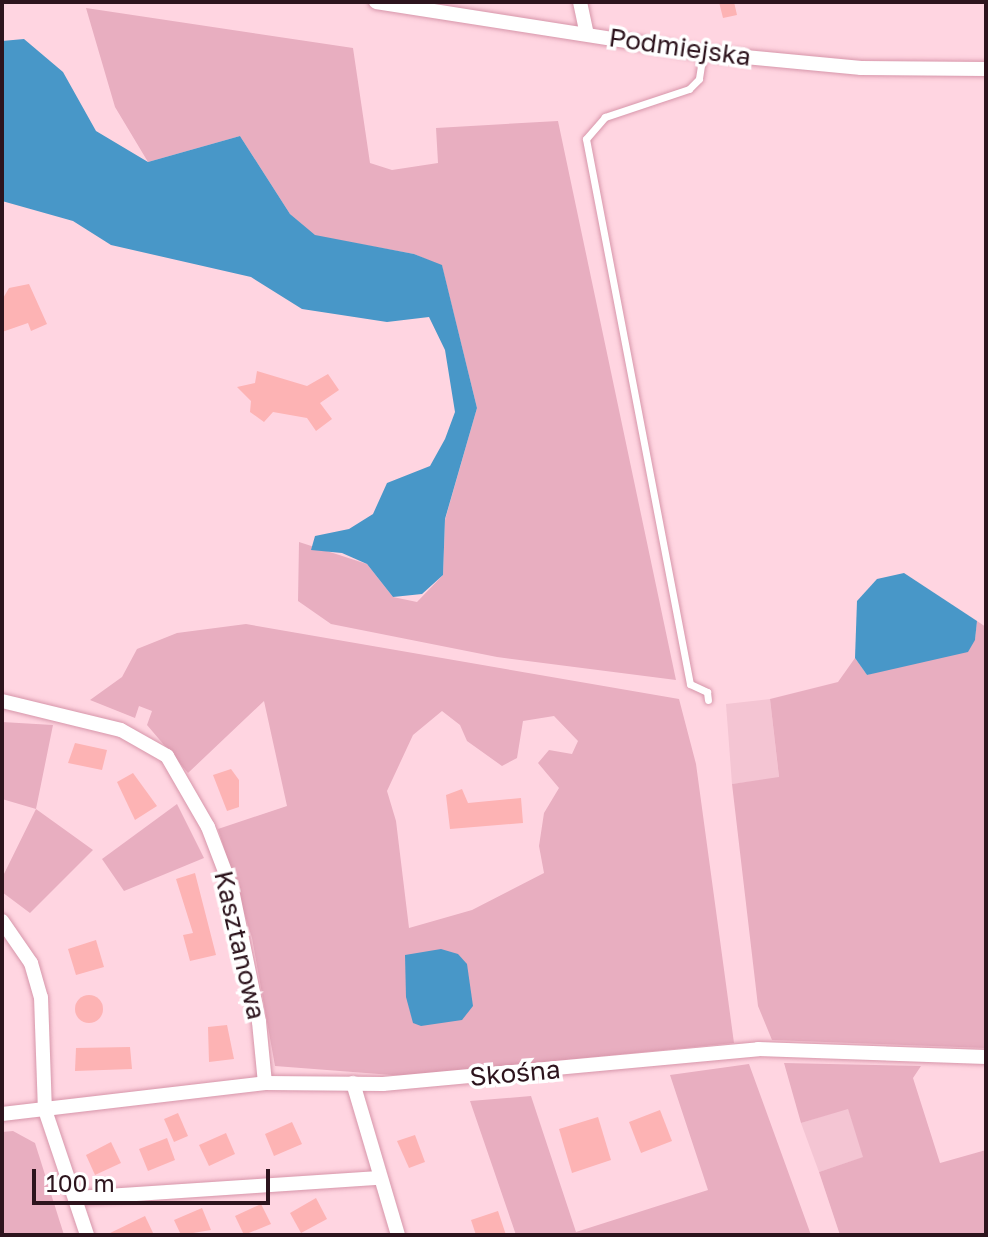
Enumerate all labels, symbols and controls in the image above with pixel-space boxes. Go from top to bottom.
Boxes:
street label: Podmiejska [607,22,753,72]
street label: Kasztanowa [208,868,272,1022]
street label: Skośna [468,1053,562,1093]
scale bar [36,1153,274,1203]
text: 100 m [46,1168,115,1197]

